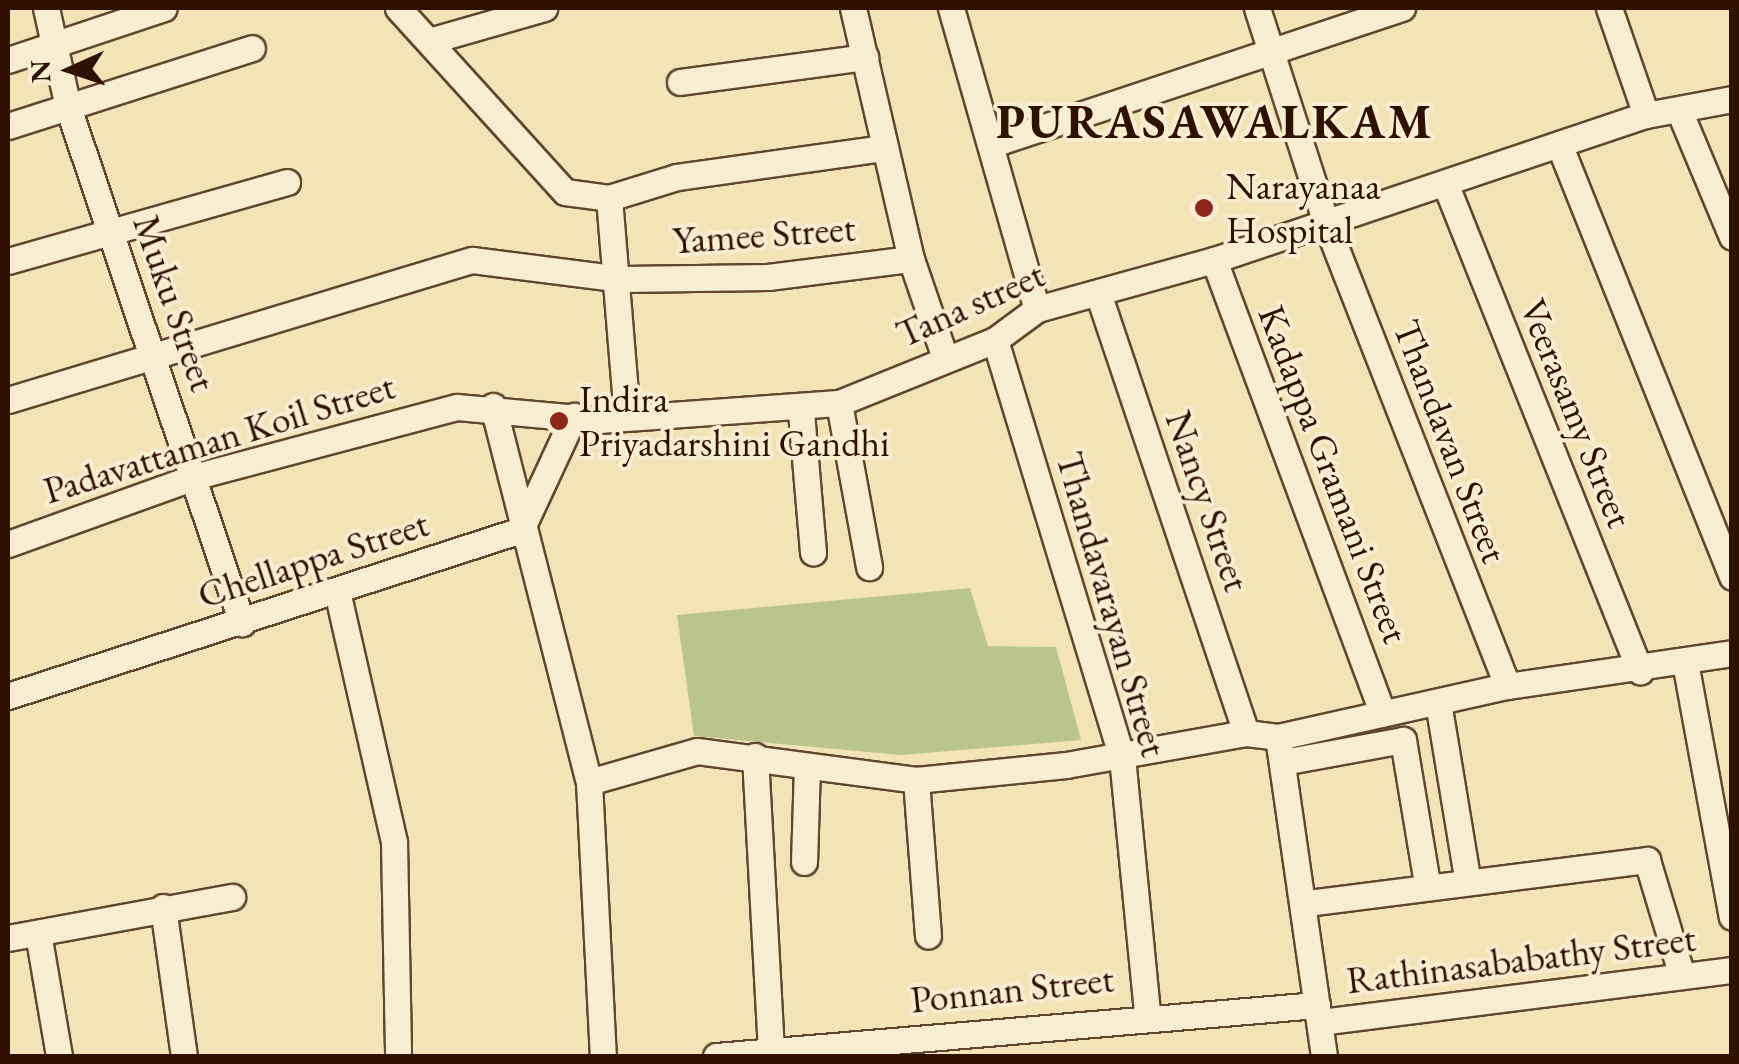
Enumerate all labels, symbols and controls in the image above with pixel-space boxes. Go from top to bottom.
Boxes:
north arrow [20,20,120,120]
text: N [21,59,59,84]
district label: PURASAWALKAM [996,93,1434,151]
place label: Narayanaa Hospital [1226,163,1380,252]
marker: Narayanaa Hospital [1191,195,1217,221]
street label: Yamee Street [671,205,857,263]
street label: Muku Street [124,209,226,397]
street label: Tana street [889,251,1051,357]
street label: Veerasamy Street [1511,292,1643,534]
street label: Kadappa Gramani Street [1249,299,1419,649]
street label: Thandavan Street [1384,313,1518,569]
street label: Padavattaman Koil Street [38,363,400,513]
place label: Indira Priyadarshini Gandhi [579,376,889,466]
street label: Nancy Street [1156,405,1260,597]
marker: Indira Priyadarshini Gandhi [548,410,570,432]
street label: Thandavarayan Street [1047,446,1177,762]
street label: Chellappa Street [192,500,434,618]
street label: Rathinasababathy Street [1344,915,1698,1003]
street label: Ponnan Street [908,956,1116,1022]

